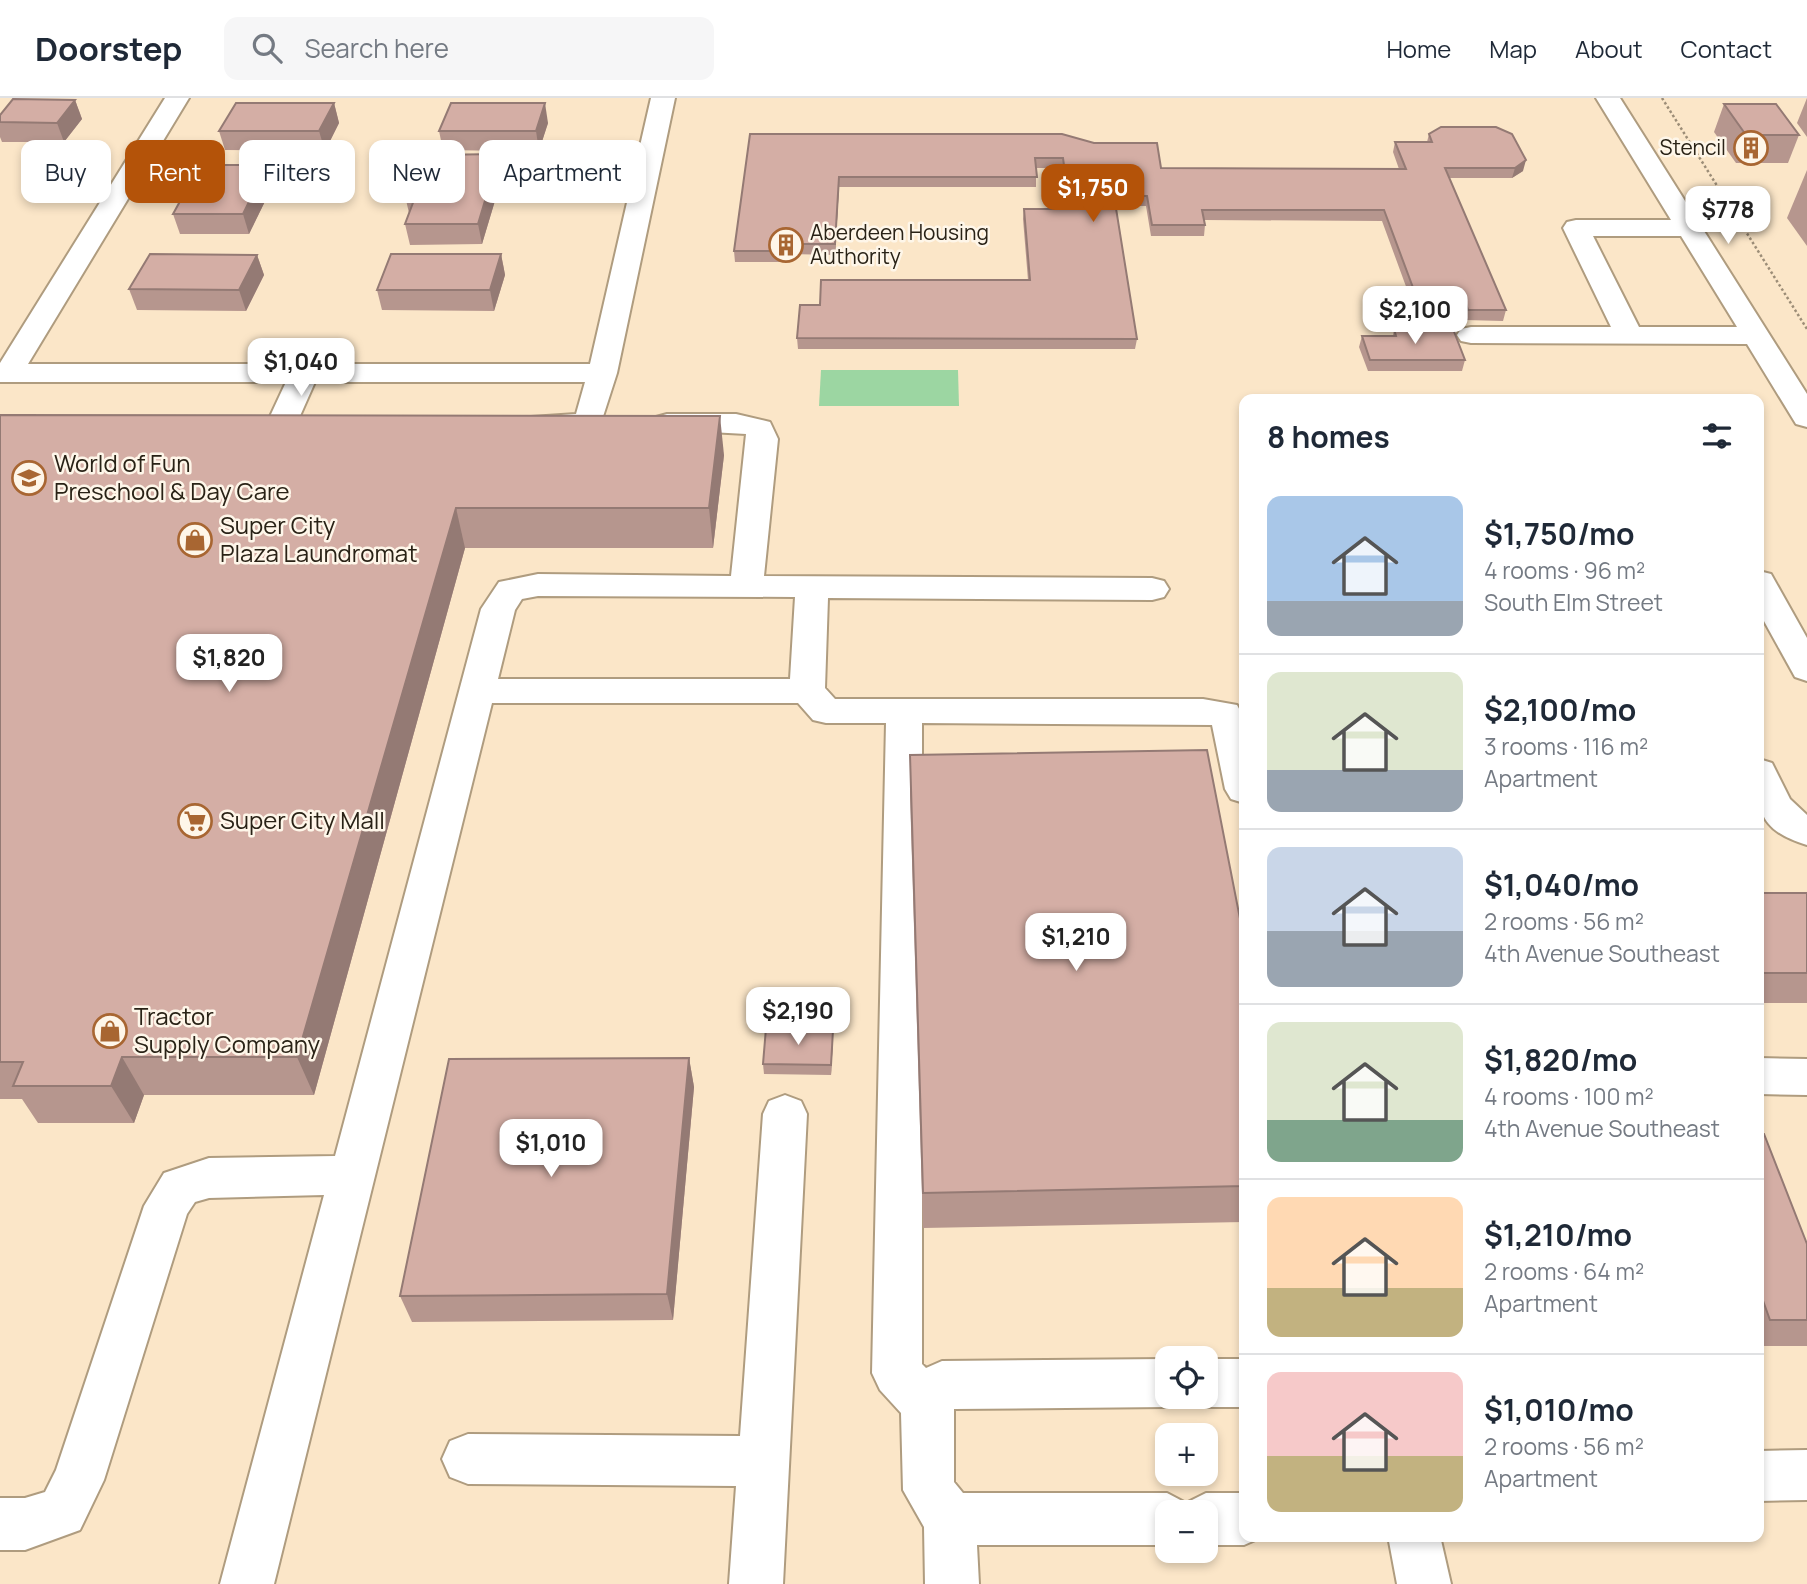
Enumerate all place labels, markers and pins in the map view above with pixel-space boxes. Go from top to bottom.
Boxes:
building icon: Stencil [1732,129,1770,167]
place label: Stencil [1660,133,1726,161]
pin: $1,750 [1036,164,1150,224]
pin: $778 [1687,186,1769,246]
place label: Aberdeen Housing Authority [810,218,989,270]
building icon: Aberdeen Housing Authority [767,226,805,264]
pin: $2,100 [1358,286,1472,346]
pin: $1,040 [244,338,358,398]
place label: World of Fun Preschool & Day Care [54,446,289,507]
school or university icon: World of Fun Preschool & Day Care [10,459,48,497]
place label: Super City Plaza Laundromat [220,508,418,569]
shop icon: Super City Plaza Laundromat [176,521,214,559]
pin: $1,820 [172,634,286,694]
supermarket icon: Super City Mall [176,802,214,840]
place label: Super City Mall [220,803,385,836]
pin: $1,210 [1019,914,1133,973]
pin: $2,190 [741,988,855,1047]
place label: Tractor Supply Company [134,999,321,1060]
shop icon: Tractor Supply Company [91,1012,129,1050]
pin: $1,010 [494,1119,608,1179]

